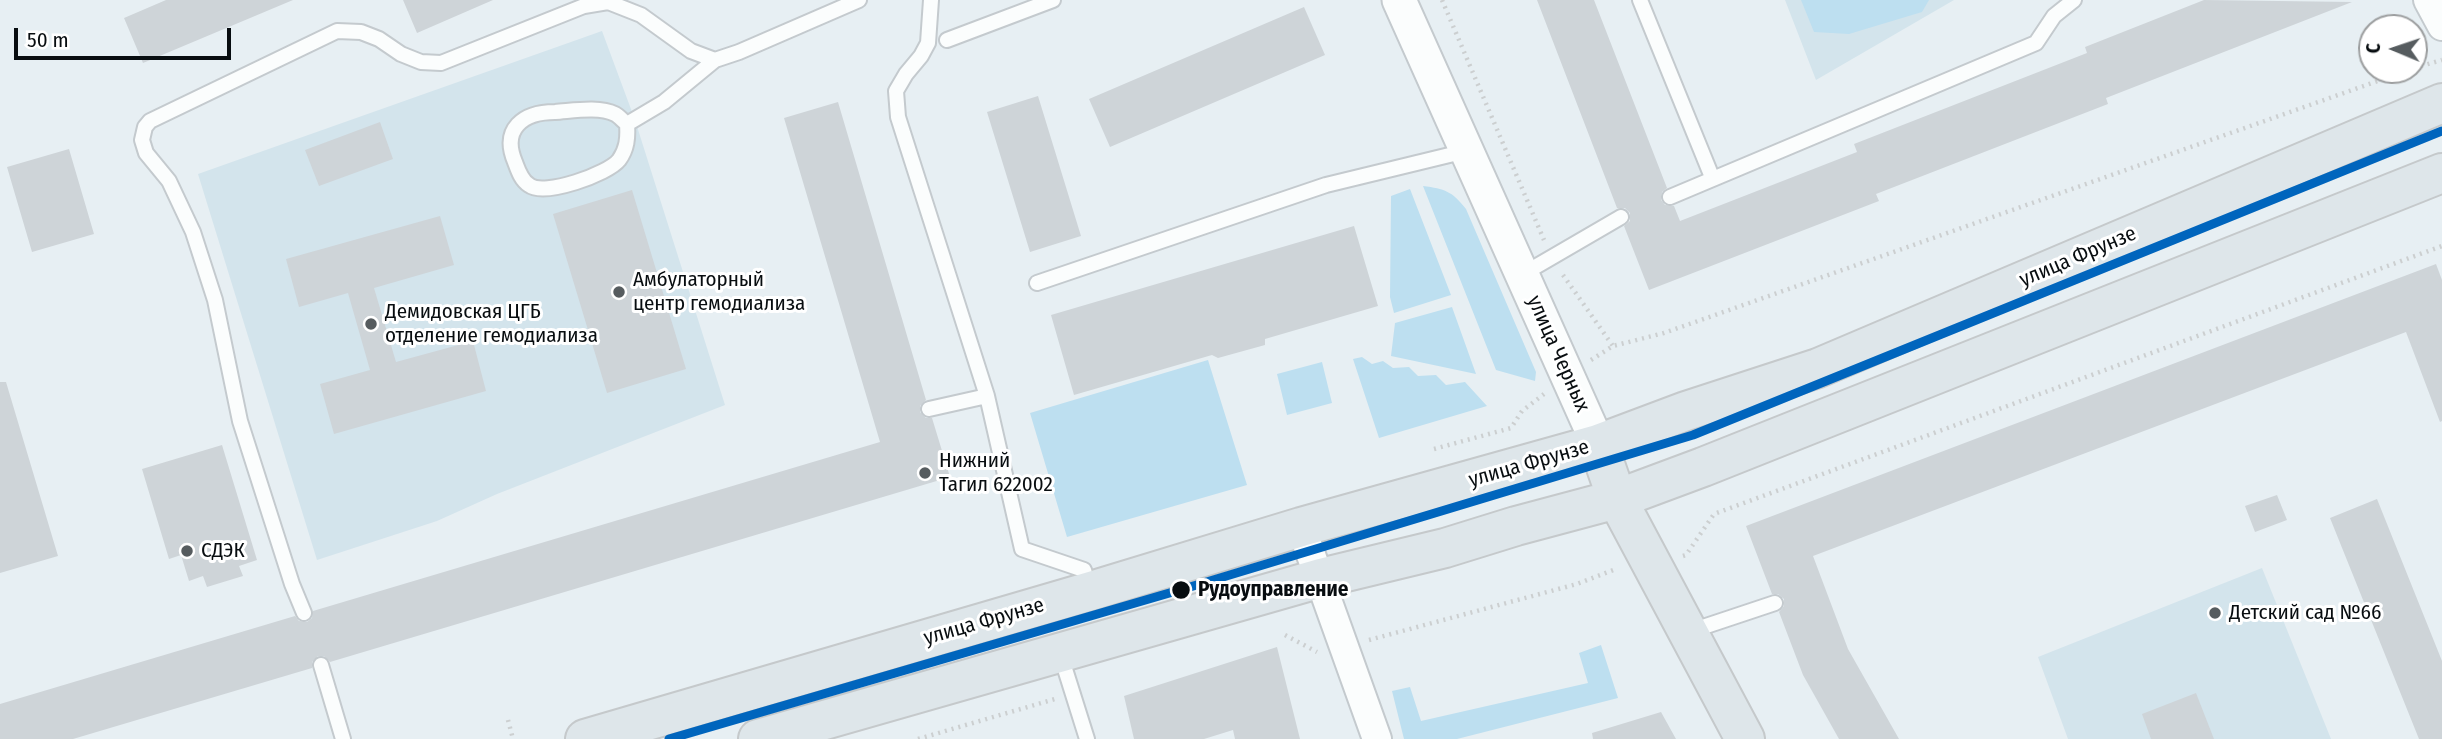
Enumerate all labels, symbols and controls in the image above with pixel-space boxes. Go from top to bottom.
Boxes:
scale bar [18,14,234,58]
north arrow [2358,14,2428,84]
text: 50 m [27,27,69,53]
text: С [2362,43,2385,54]
street label: улица Фрунзе [2016,221,2140,293]
place label: Амбулаторный центр гемодиализа [633,267,805,317]
marker: Амбулаторный центр гемодиализа [611,284,627,300]
street label: улица Черных [1521,292,1595,416]
place label: Демидовская ЦГБ отделение гемодиализа [385,299,598,349]
marker: Демидовская ЦГБ отделение гемодиализа [363,316,379,332]
street label: улица Фрунзе [1466,435,1592,493]
place label: Нижний Тагил 622002 [939,448,1053,498]
marker: Нижний Тагил 622002 [917,465,933,481]
place label: СДЭК [201,538,245,564]
marker: СДЭК [179,543,195,559]
place label: Рудоуправление [1198,577,1348,603]
marker: Рудоуправление [1170,579,1192,601]
street label: улица Фрунзе [921,593,1047,651]
place label: Детский сад №66 [2229,600,2381,626]
marker: Детский сад №66 [2207,605,2223,621]

